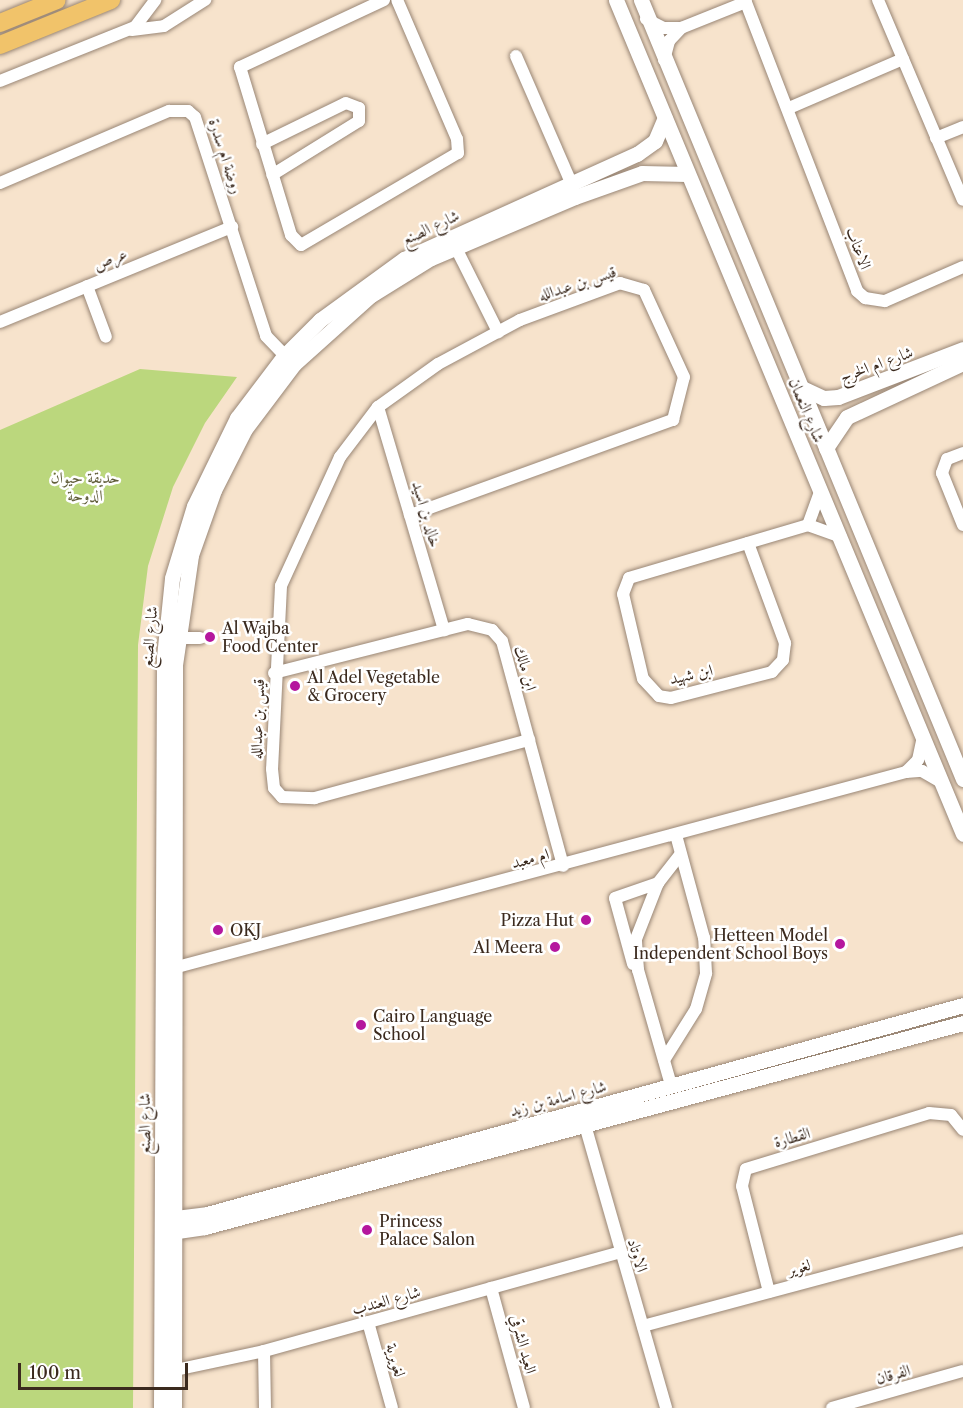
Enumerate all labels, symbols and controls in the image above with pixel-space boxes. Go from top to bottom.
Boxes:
street label: روضة ام سدرة [205,116,247,196]
street label: شارع الصنع [398,205,462,249]
street label: الاعناب [842,224,876,272]
street label: عرص [90,244,130,274]
street label: قيس بن عبدالله [536,261,618,305]
street label: شارع ام الخرج [837,342,915,386]
street label: شارع النعمان [785,375,829,445]
park label: حديقة حيوان الدوحة [50,467,120,505]
street label: خالد بن اسيد [408,479,446,549]
street label: شارع الصنع [137,605,161,669]
place label: Al Wajba Food Center [222,618,318,656]
marker: Al Wajba Food Center [203,630,217,644]
street label: ابن مالك [511,643,541,693]
street label: ابن شهيد [667,660,715,688]
place label: Al Adel Vegetable & Grocery [307,667,441,705]
street label: قيس بن عبدالله [246,678,268,760]
marker: Al Adel Vegetable & Grocery [288,679,302,693]
street label: ام معبد [509,844,551,872]
place label: Pizza Hut [500,910,574,930]
marker: Pizza Hut [579,913,593,927]
place label: OKJ [230,920,261,940]
marker: OKJ [211,923,225,937]
place label: Hetteen Model Independent School Boys [633,925,828,963]
place label: Al Meera [473,937,543,957]
marker: Hetteen Model Independent School Boys [833,937,847,951]
marker: Al Meera [548,940,562,954]
place label: Cairo Language School [373,1006,492,1044]
marker: Cairo Language School [354,1018,368,1032]
street label: شارع اسامة بن زيد [508,1076,608,1120]
street label: شارع الصنع [134,1093,154,1155]
street label: القطارة [772,1123,812,1151]
place label: Princess Palace Salon [379,1211,475,1249]
marker: Princess Palace Salon [360,1223,374,1237]
street label: الاوتاد [624,1236,652,1274]
street label: لغوير [785,1255,813,1279]
street label: شارع العندب [350,1282,422,1318]
street label: العيد الشرقي [507,1312,541,1376]
street label: لغويرية [382,1341,410,1379]
scale bar [21,1351,190,1389]
street label: الفرقان [873,1360,913,1388]
text: 100 m [29,1362,81,1384]

